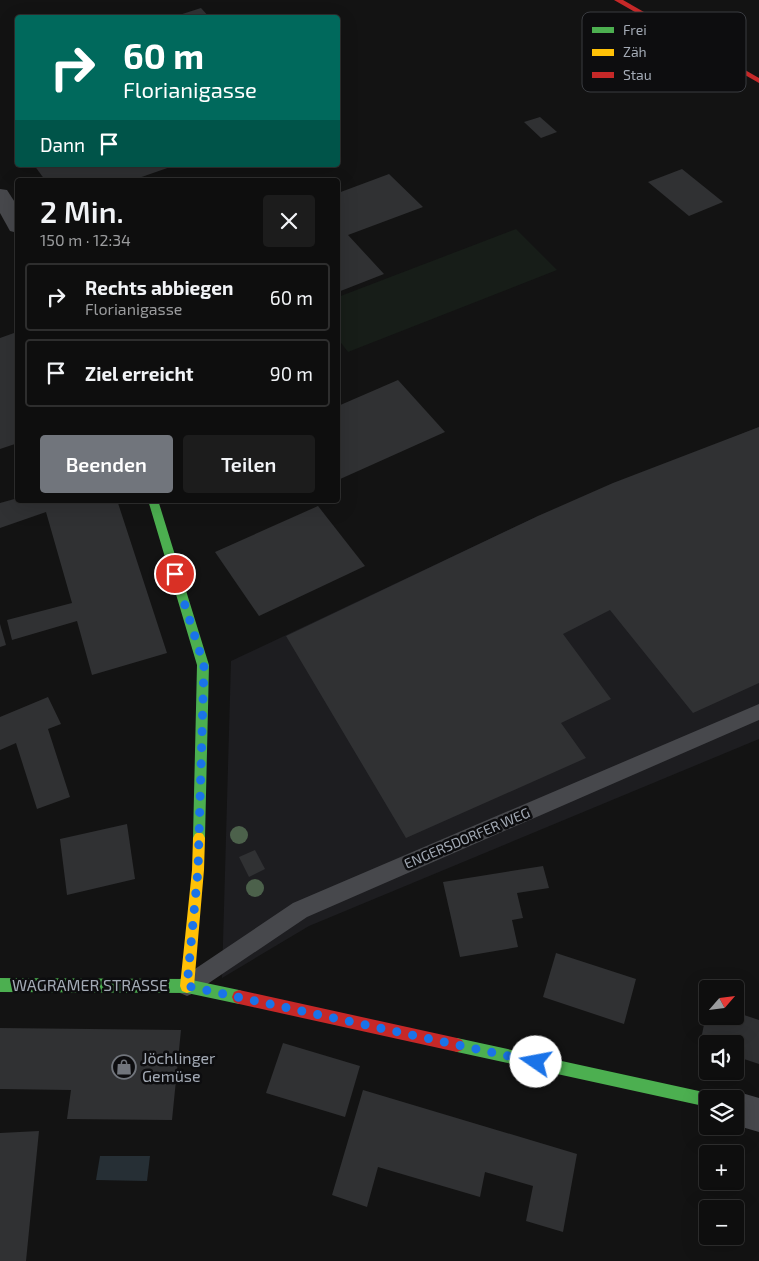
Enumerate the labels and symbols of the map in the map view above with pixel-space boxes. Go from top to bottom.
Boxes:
legend [582,12,746,92]
text: Frei [623,21,647,38]
text: Zäh [623,43,647,60]
text: Stau [623,66,652,83]
pin [154,553,196,595]
street label: ENGERSDORFER WEG [401,803,532,872]
street label: WAGRAMER STRASSE [12,975,168,994]
north arrow [699,980,744,1025]
position arrow [509,1035,561,1087]
place label: Jöchlinger Gemüse [142,1048,216,1085]
shop icon: Jöchlinger Gemüse [111,1054,137,1080]

